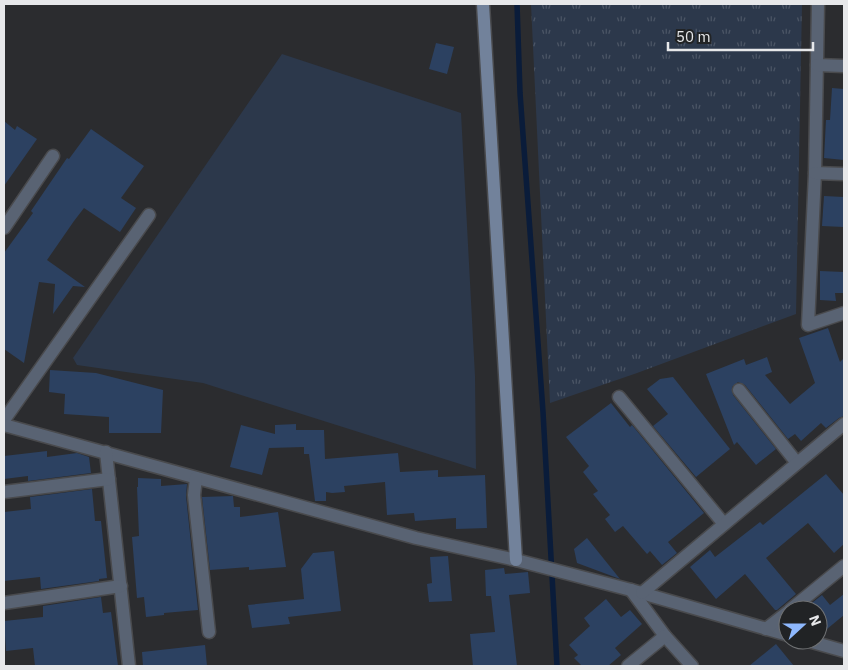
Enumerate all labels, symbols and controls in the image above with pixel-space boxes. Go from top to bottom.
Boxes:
scale bar [668,20,813,52]
text: 50 m [676,27,711,46]
north arrow [778,600,828,650]
text: N [805,612,825,628]

